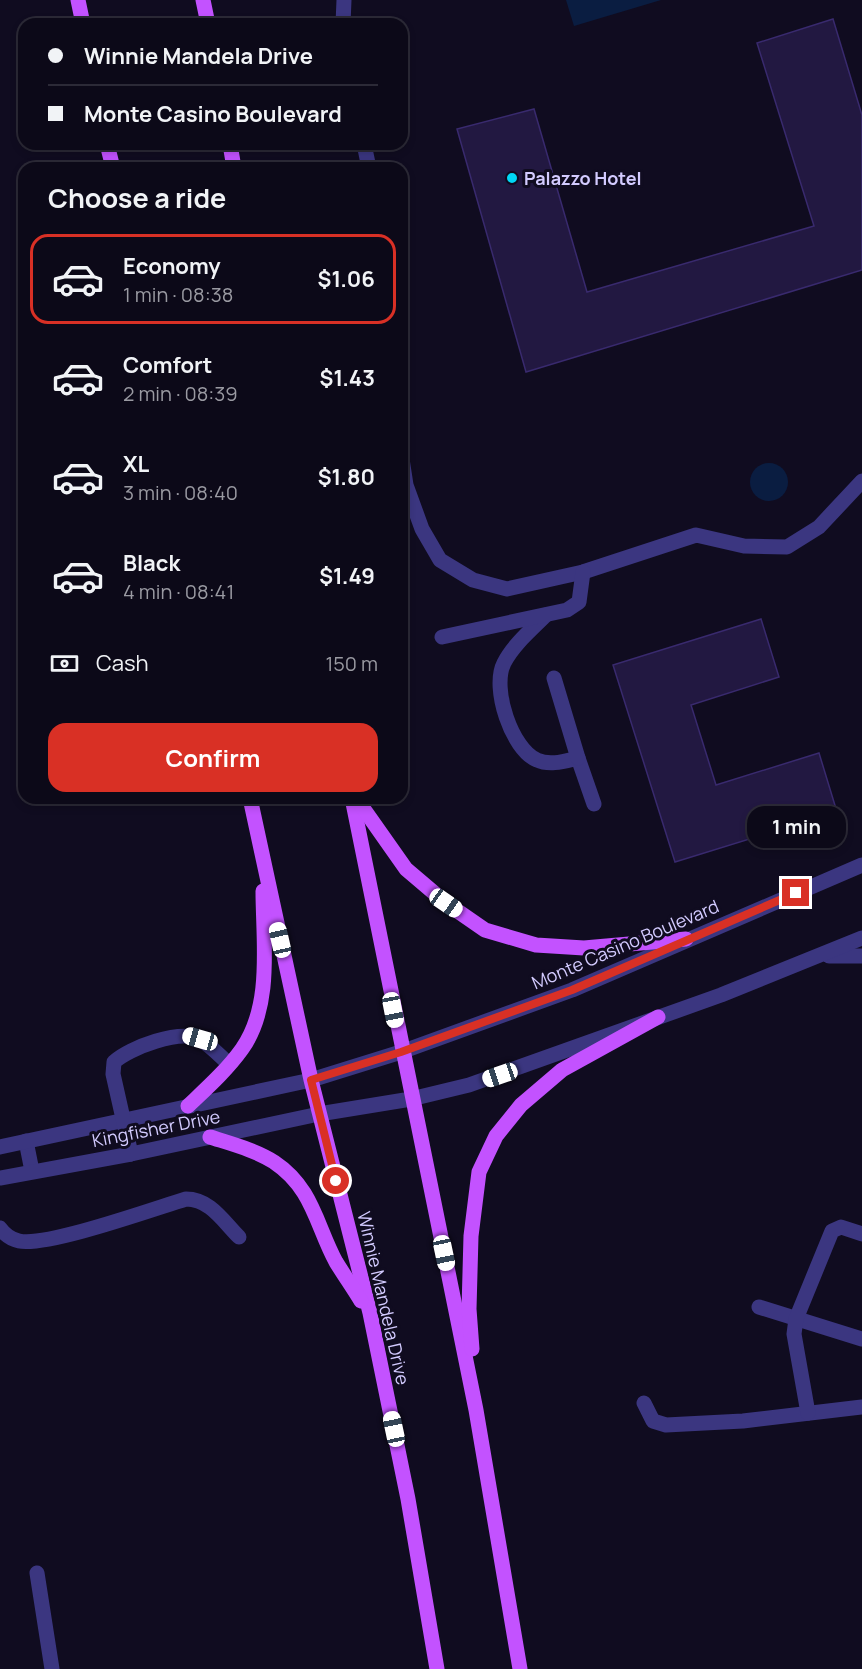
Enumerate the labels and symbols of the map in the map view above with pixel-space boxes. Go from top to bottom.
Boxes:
place label: Palazzo Hotel [524,166,642,190]
marker: Palazzo Hotel [505,171,519,185]
callout: 1 min [746,806,846,848]
route end [782,879,809,906]
car [426,885,466,921]
street label: Monte Casino Boulevard [528,894,722,994]
car [267,920,293,960]
car [381,991,405,1029]
car [180,1025,220,1053]
car [480,1061,520,1089]
street label: Kingfisher Drive [90,1104,222,1152]
route start [322,1167,349,1194]
street label: Winnie Mandela Drive [352,1209,416,1387]
car [431,1234,457,1272]
car [381,1410,407,1448]

